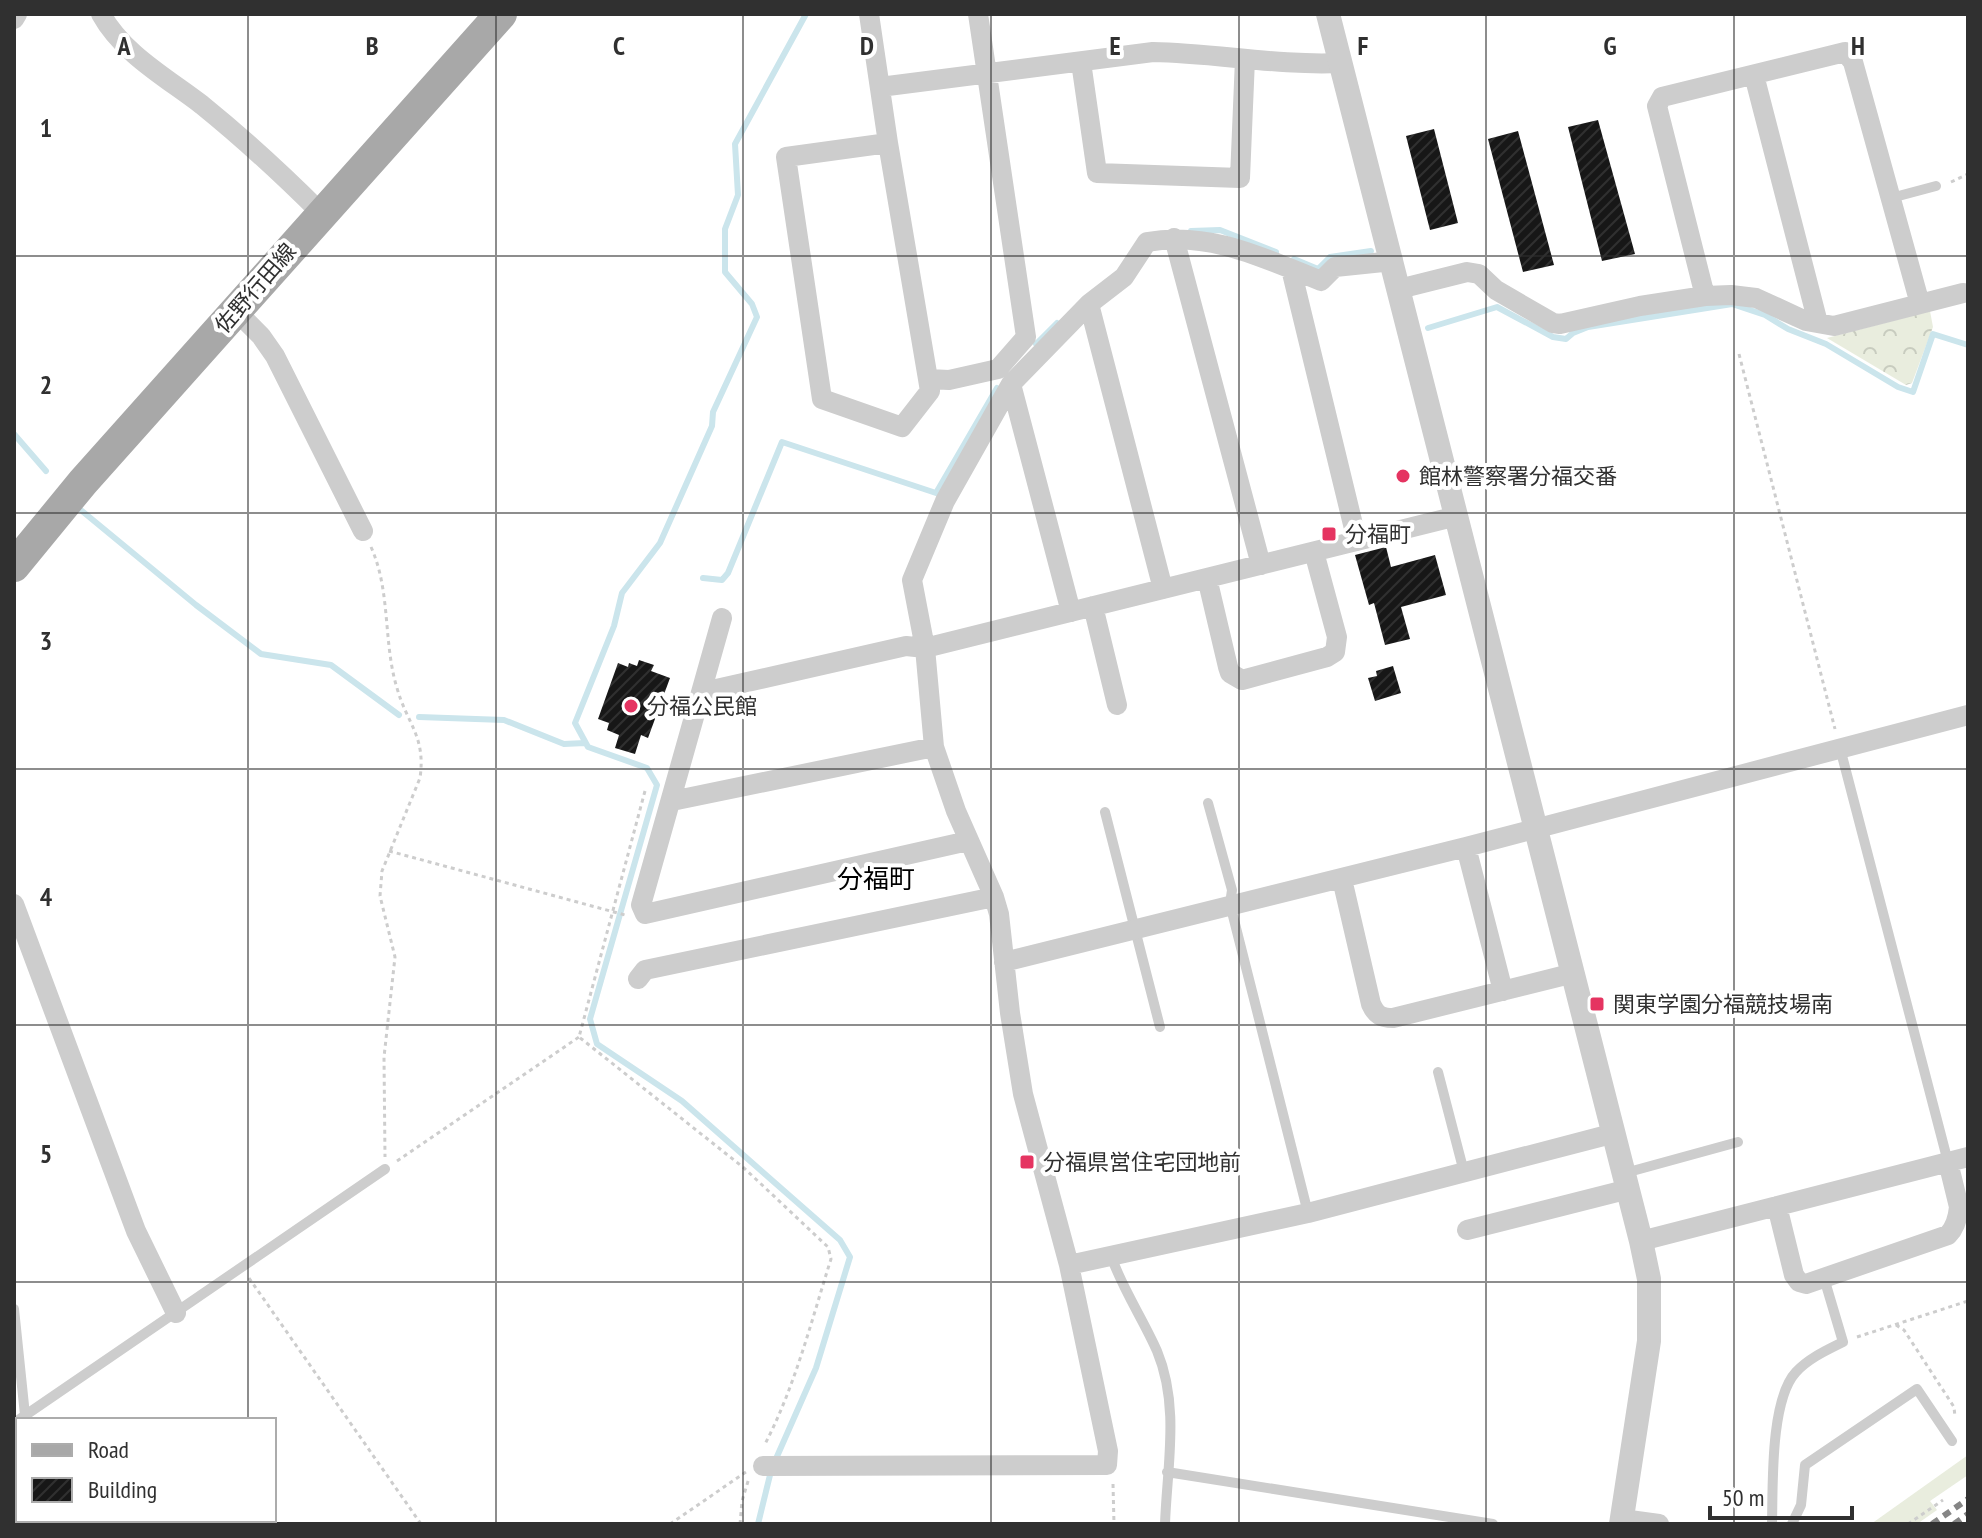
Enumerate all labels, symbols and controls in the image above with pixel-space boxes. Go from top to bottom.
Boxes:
text: A [116,29,131,62]
text: B [366,29,379,62]
text: C [613,29,625,62]
text: D [860,29,874,62]
text: E [1109,29,1121,62]
text: F [1358,29,1369,62]
text: G [1603,29,1617,62]
text: H [1851,29,1865,62]
text: 1 [40,111,52,144]
street label: 佐野行田線 [208,237,302,339]
text: 2 [40,368,52,401]
place label: 館林警察署分福交番 [1419,462,1617,490]
marker: 館林警察署分福交番 [1394,467,1412,485]
place label: 分福町 [1345,520,1411,548]
marker: 分福町 [1320,525,1338,543]
text: 3 [40,624,52,657]
place label: 分福公民館 [647,692,757,720]
marker: 分福公民館 [622,697,640,715]
district label: 分福町 [837,862,915,895]
text: 4 [40,880,53,913]
place label: 関東学園分福競技場南 [1613,990,1833,1018]
marker: 関東学園分福競技場南 [1588,995,1606,1013]
text: 5 [40,1137,52,1170]
place label: 分福県営住宅団地前 [1043,1148,1241,1176]
marker: 分福県営住宅団地前 [1018,1153,1036,1171]
legend [16,1418,276,1522]
text: Road [88,1434,129,1465]
scale bar [1710,1470,1852,1520]
text: Building [88,1474,157,1505]
text: 50 m [1722,1482,1764,1513]

